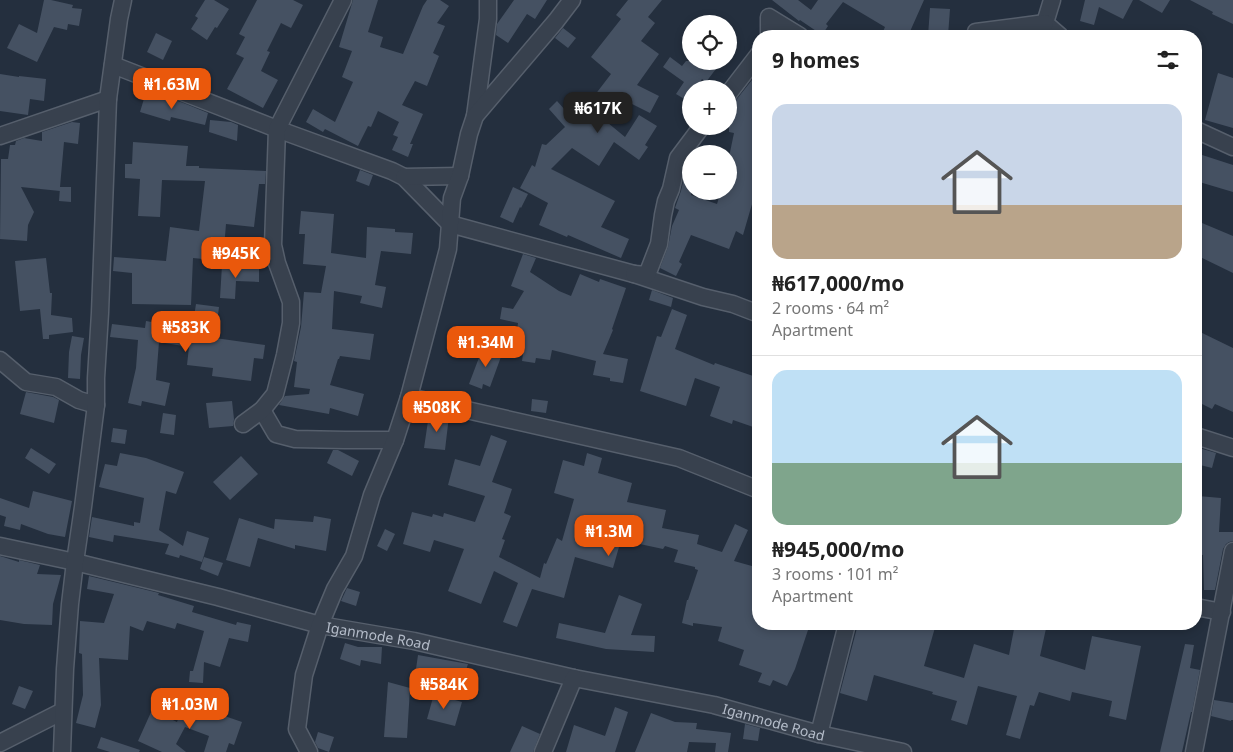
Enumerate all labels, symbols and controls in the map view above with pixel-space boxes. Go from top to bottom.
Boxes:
map controls [682,15,737,200]
button: locate [682,15,737,70]
text: 9 homes [772,46,860,74]
icon: filters [1154,46,1182,74]
pin: ₦1.63M [131,68,213,110]
text: ₦1.63M [144,73,200,95]
button: + [682,80,737,135]
pin: ₦617K [563,92,633,134]
text: ₦617K [574,97,622,119]
icon: home [932,137,1022,227]
button: − [682,145,737,200]
pin: ₦945K [201,236,271,279]
text: ₦945K [212,242,260,264]
text: ₦617,000/mo [772,269,904,297]
text: 2 rooms · 64 m² [772,297,889,319]
pin: ₦583K [151,310,221,353]
text: ₦583K [162,316,210,338]
text: Apartment [772,319,853,341]
pin: ₦1.34M [445,326,527,368]
text: ₦1.34M [458,331,514,353]
pin: ₦508K [402,390,472,433]
text: ₦508K [413,396,461,418]
icon: home [932,402,1022,492]
pin: ₦1.3M [574,514,644,557]
text: ₦1.3M [585,520,633,542]
text: ₦945,000/mo [772,535,904,563]
text: 3 rooms · 101 m² [772,563,898,585]
text: Apartment [772,585,853,607]
street label: Iganmode Road [325,617,432,654]
pin: ₦584K [409,668,479,710]
text: ₦584K [420,673,468,695]
pin: ₦1.03M [149,688,231,730]
text: ₦1.03M [162,693,218,715]
street label: Iganmode Road [721,698,827,745]

